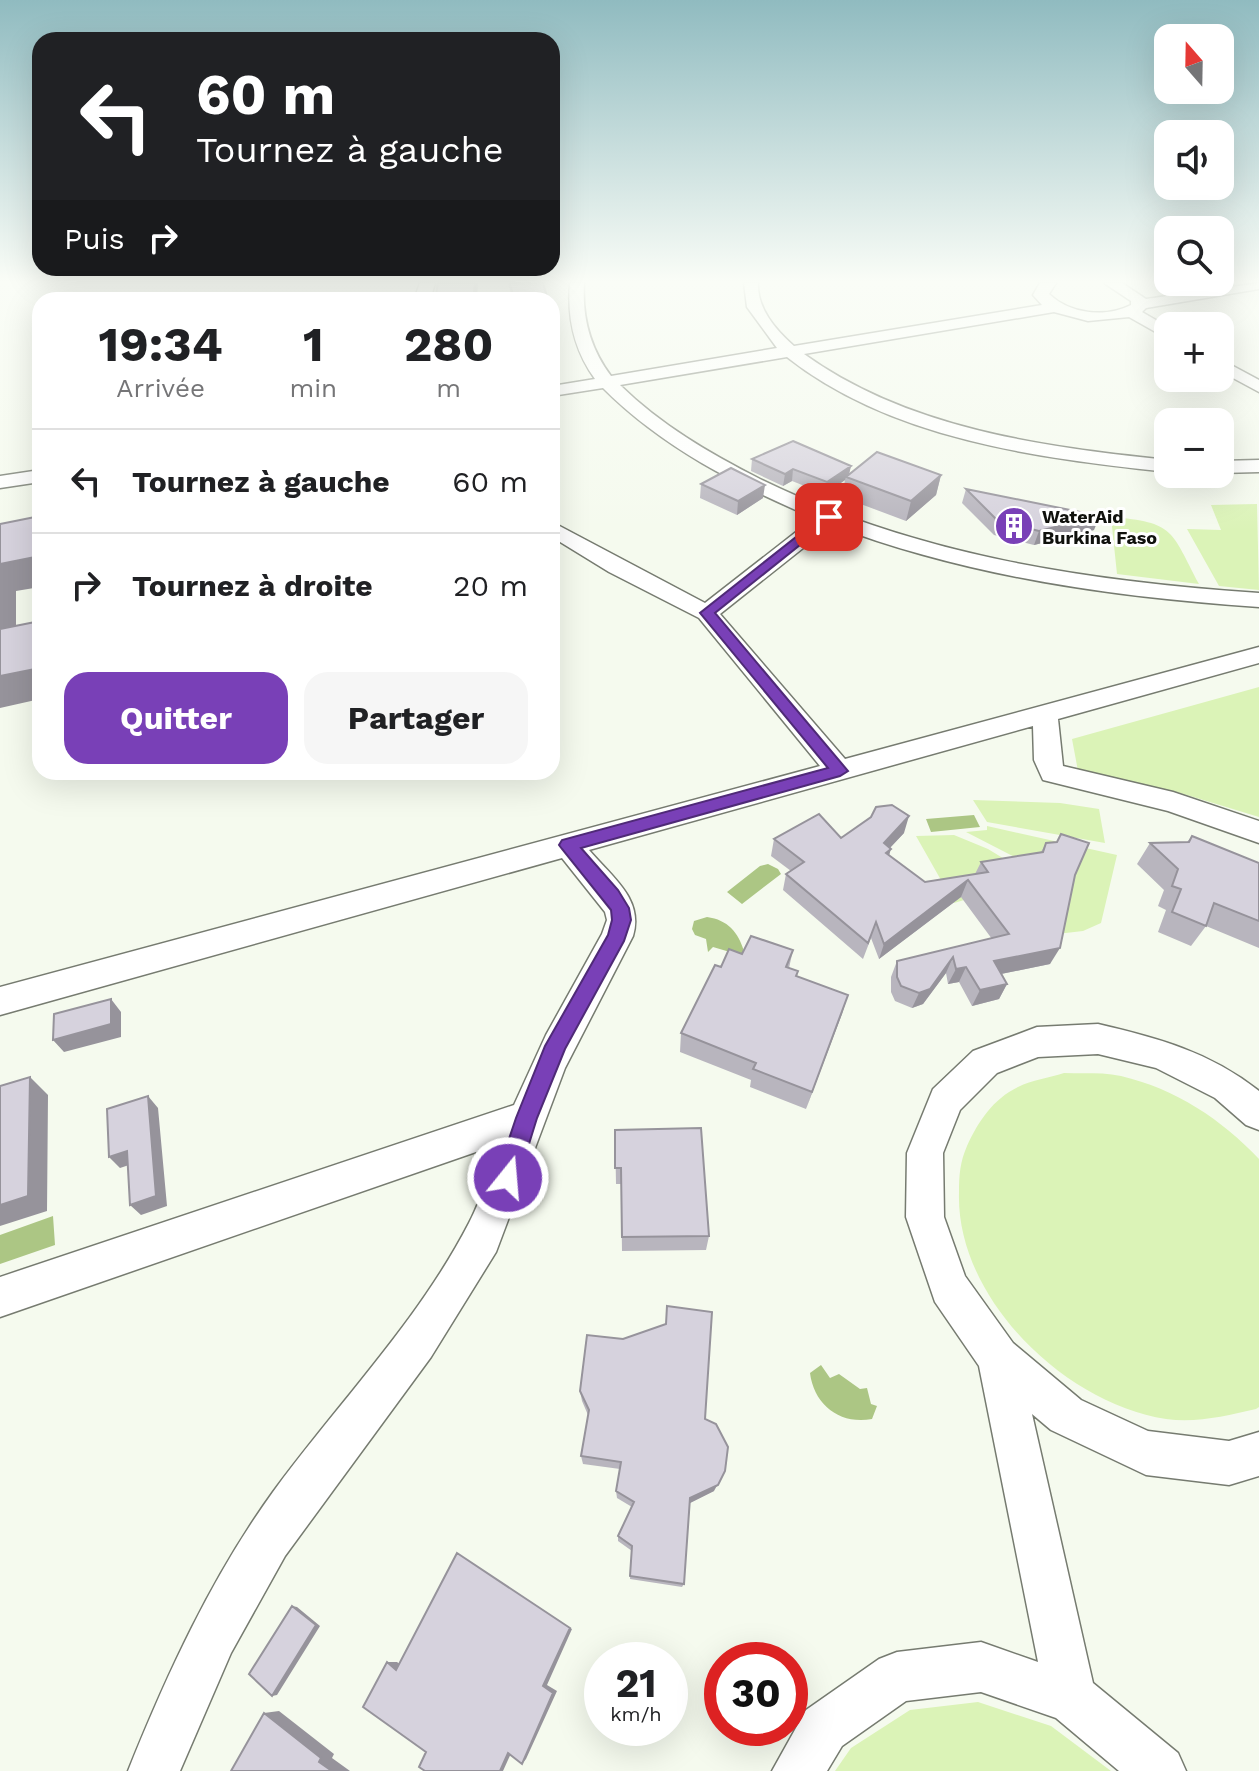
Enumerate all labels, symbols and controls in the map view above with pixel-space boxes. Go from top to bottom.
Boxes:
north arrow [1154,24,1234,104]
map controls [1154,24,1234,488]
text: 60 m [196,62,335,128]
icon: left [64,64,168,168]
button: sound [1154,120,1234,200]
text: Tournez à gauche [196,129,504,171]
icon: right [141,216,185,260]
button: search [1154,216,1234,296]
text: Puis [64,221,125,256]
button: + [1154,312,1234,392]
text: 19:34 [99,316,223,373]
text: 1 [303,316,324,373]
text: 280 [404,316,493,373]
text: Arrivée [116,373,205,403]
text: min [289,373,337,403]
text: m [436,373,461,403]
button: − [1154,408,1234,488]
icon: left [64,459,108,503]
text: Tournez à gauche [132,464,390,499]
text: 60 m [452,464,528,499]
pin [795,483,863,551]
icon: arrive [807,495,851,539]
building icon: WaterAid Burkina Faso [993,505,1035,547]
place label: WaterAid Burkina Faso [1042,506,1157,548]
icon: right [64,563,108,607]
text: Tournez à droite [132,568,373,603]
text: 20 m [453,568,528,603]
button: Quitter [64,672,288,764]
button: Partager [304,672,528,764]
position arrow [466,1136,550,1220]
speed limit sign: 30 [704,1642,808,1746]
text: 21 [615,1660,657,1707]
text: km/h [610,1702,662,1726]

